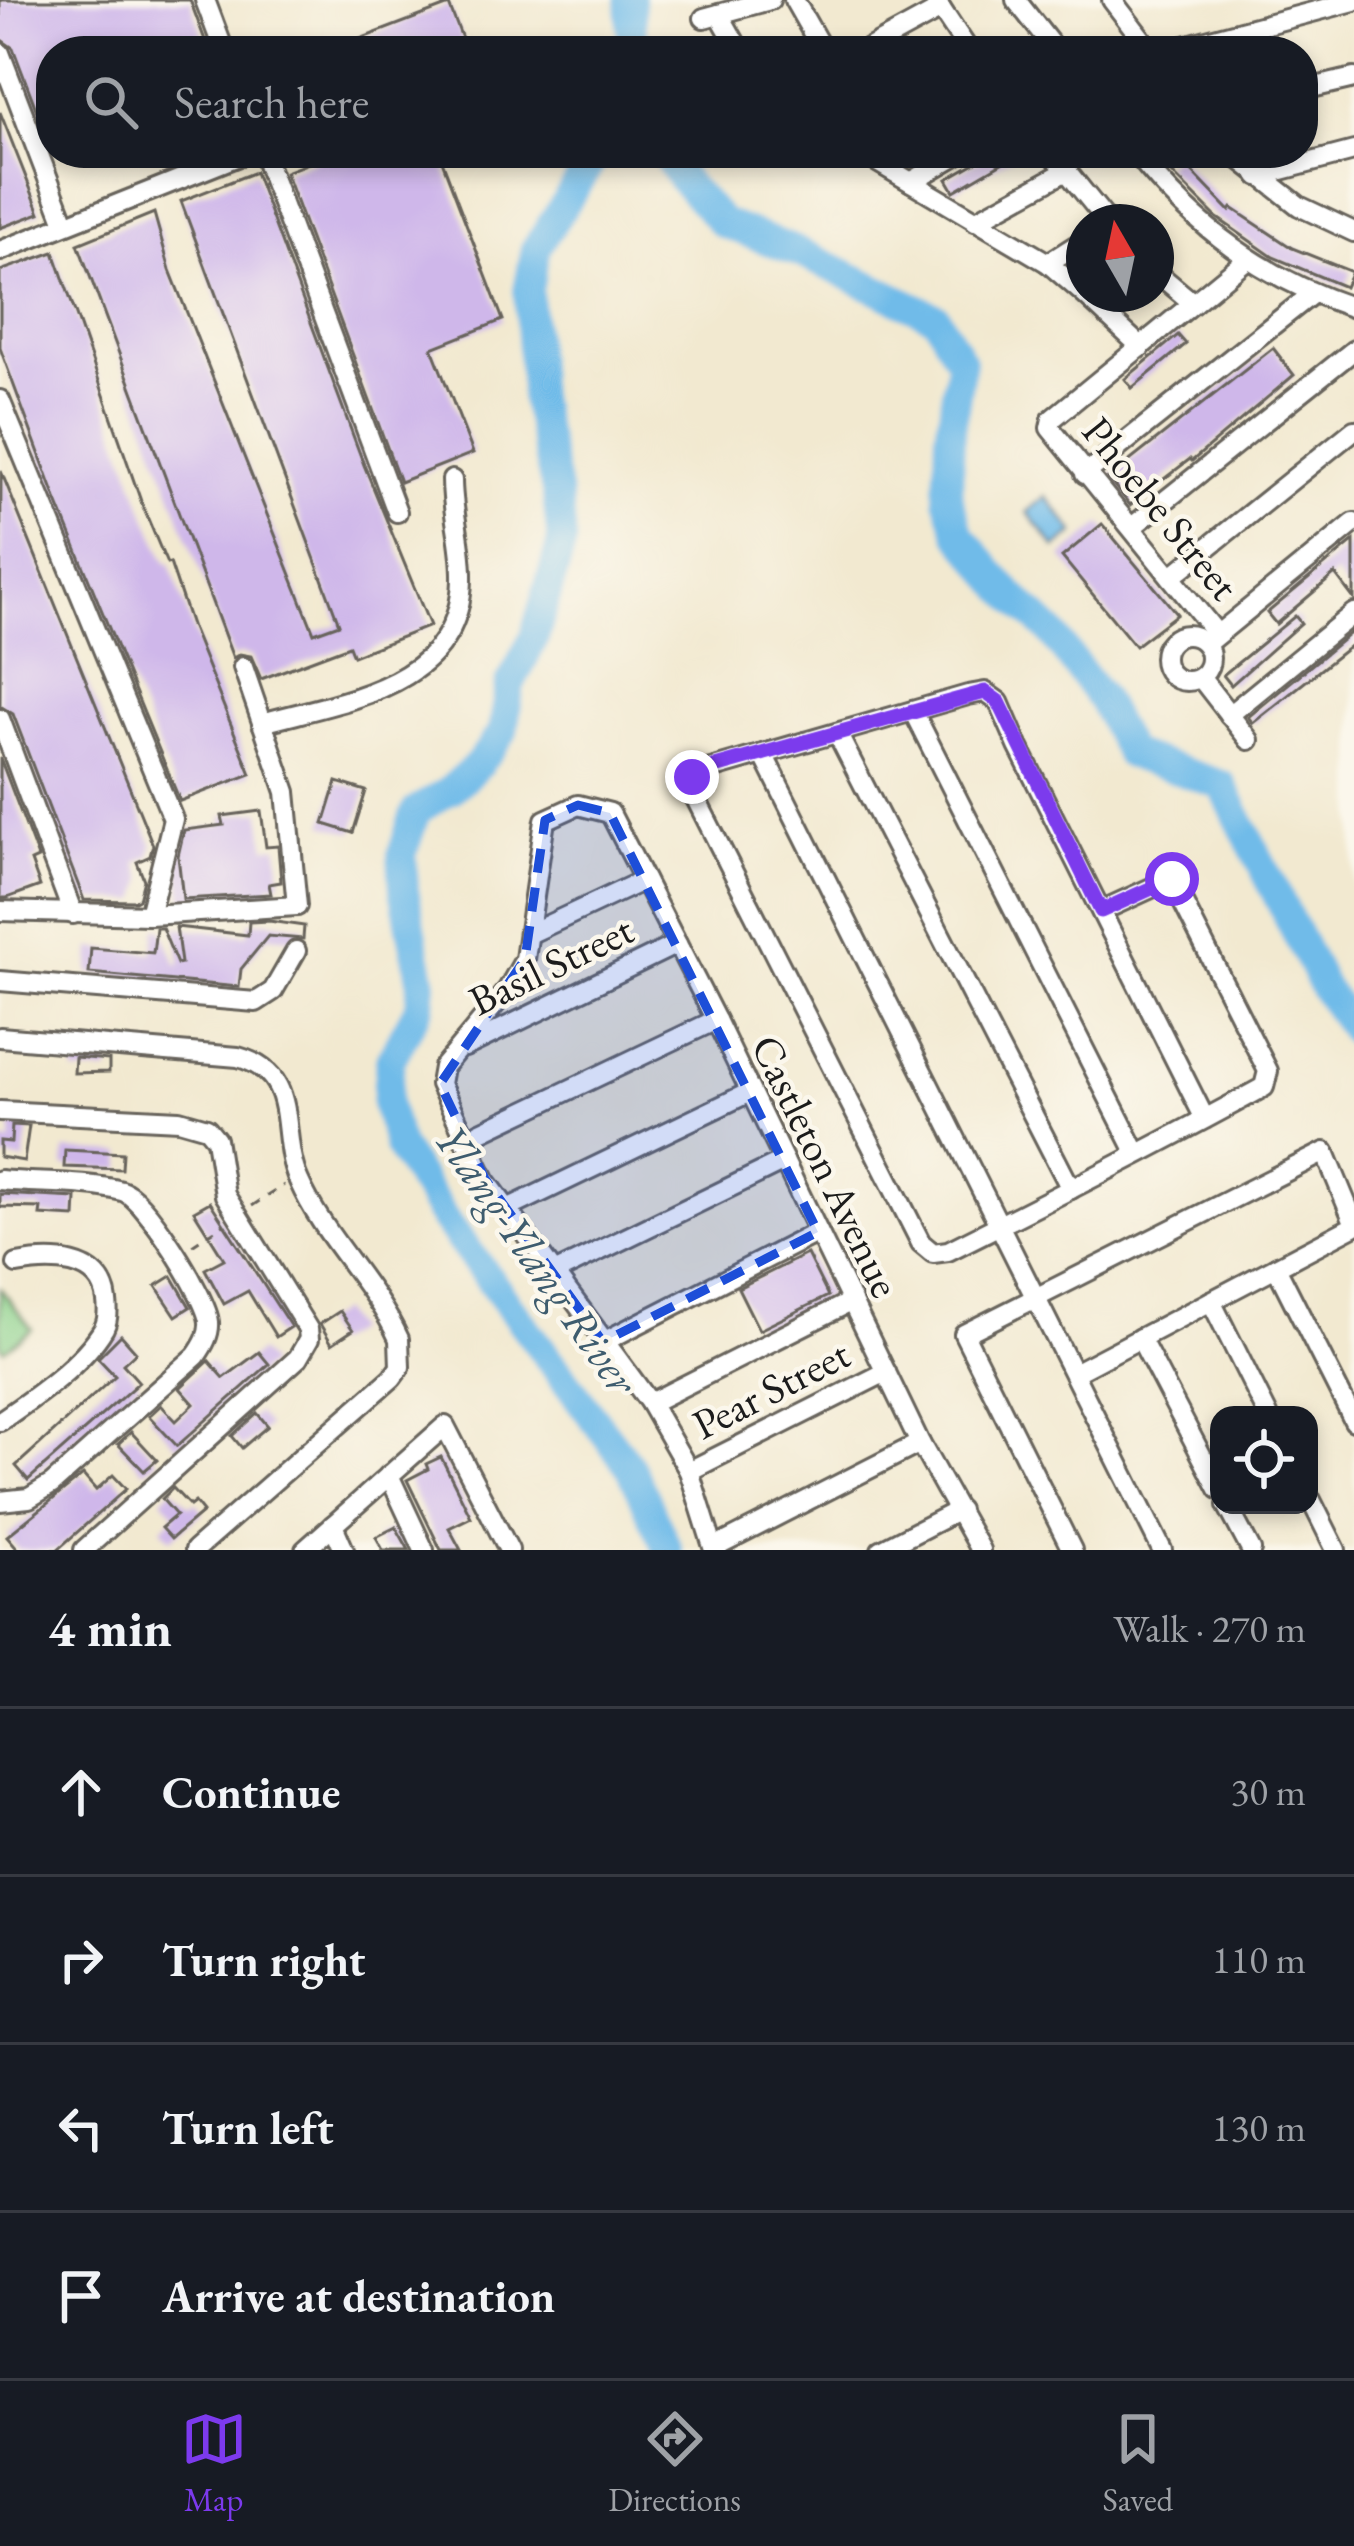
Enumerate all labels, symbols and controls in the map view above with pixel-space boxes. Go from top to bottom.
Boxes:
search box [36,36,1318,168]
icon: search [78,69,144,135]
text: Search here [174,73,369,131]
north arrow [1066,204,1174,312]
street label: Phoebe Street [1070,405,1252,611]
route end [665,750,719,804]
route start [1145,852,1199,906]
street label: Basil Street [460,902,642,1028]
street label: Castleton Avenue [739,1026,913,1306]
water label: Ylang-Ylang River [422,1112,653,1407]
street label: Pear Street [683,1326,859,1452]
map controls [1210,1406,1318,1514]
button: locate [1210,1406,1318,1514]
text: 4 min [48,1595,172,1661]
text: Walk · 270 m [1113,1603,1306,1654]
icon: ahead [48,1759,114,1825]
text: Continue [162,1763,340,1821]
text: 30 m [1230,1766,1306,1817]
icon: right [48,1927,114,1993]
text: Turn right [162,1931,365,1989]
text: 110 m [1212,1934,1306,1985]
icon: left [48,2095,114,2161]
text: Turn left [162,2099,334,2157]
text: 130 m [1212,2102,1306,2153]
icon: arrive [48,2263,114,2329]
text: Arrive at destination [162,2267,555,2325]
tab: Map [181,2406,247,2521]
tab: Directions [608,2406,741,2521]
tab: Saved [1103,2406,1173,2521]

